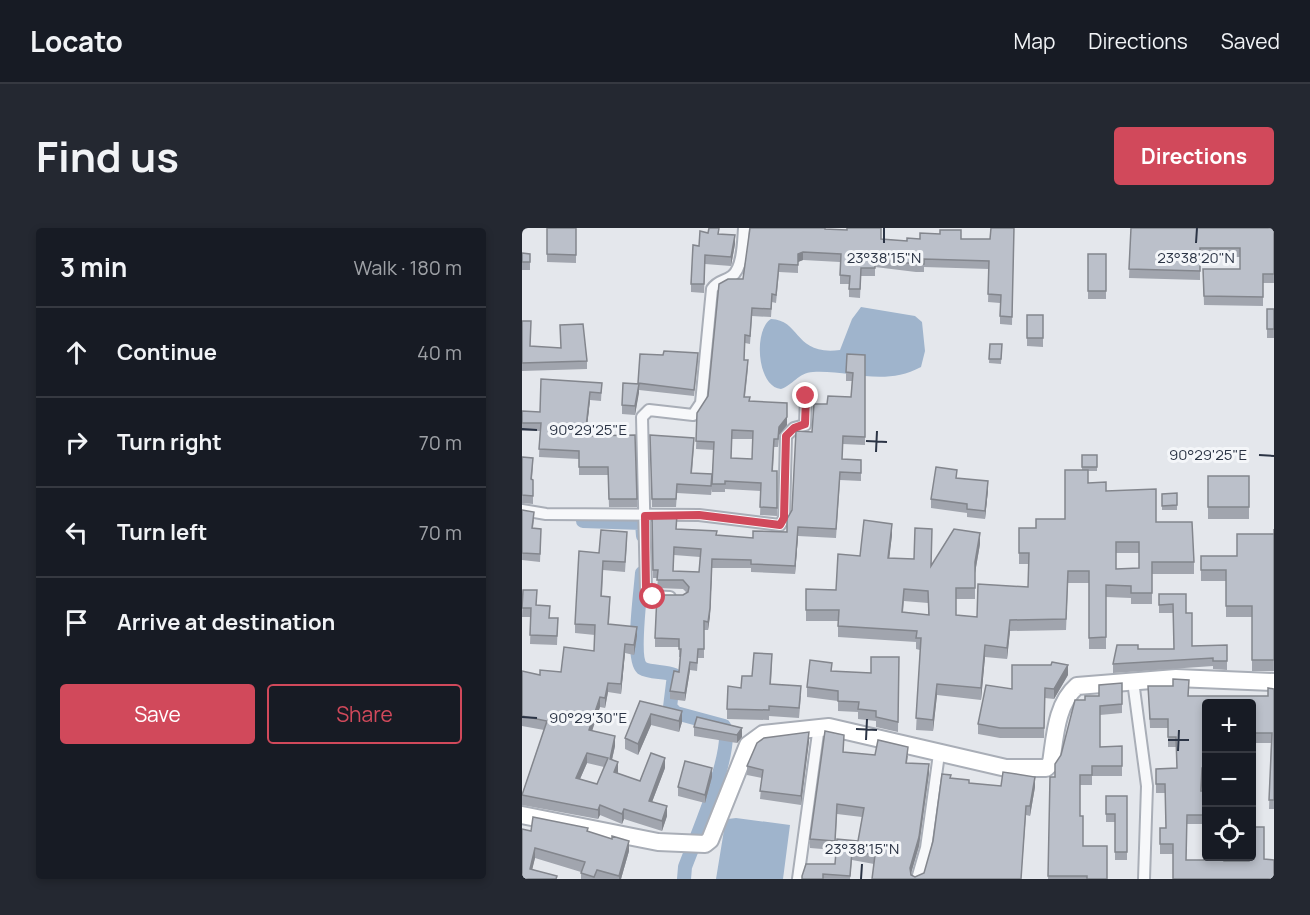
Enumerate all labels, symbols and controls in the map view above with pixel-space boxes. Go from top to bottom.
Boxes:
text: Locato [30,22,123,60]
text: Map [1014,27,1055,55]
text: Directions [1088,27,1188,55]
text: Saved [1221,27,1280,55]
text: Find us [36,127,179,185]
button: Directions [1114,127,1274,185]
text: 23°38'15"N [847,247,921,268]
text: 23°38'20"N [1157,247,1235,268]
text: 3 min [60,249,127,285]
text: Walk · 180 m [353,254,462,281]
icon: ahead [60,336,93,369]
text: Continue [117,337,217,367]
text: 40 m [417,339,462,366]
route end [792,382,818,408]
text: 90°29'25"E [549,419,627,440]
icon: right [60,426,93,459]
text: Turn right [117,427,222,457]
text: 70 m [419,429,462,456]
text: 90°29'25"E [1169,444,1247,465]
icon: left [60,516,93,549]
text: Turn left [117,517,207,547]
text: 70 m [419,519,462,546]
route start [639,583,665,609]
icon: arrive [60,606,93,639]
text: Arrive at destination [117,607,335,637]
button: Save [60,684,255,744]
button: Share [267,684,462,744]
map controls [1202,699,1256,861]
button: + [1202,699,1256,753]
text: 90°29'30"E [549,707,627,728]
button: − [1202,753,1256,807]
button: locate [1202,807,1256,861]
text: 23°38'15"N [825,838,899,859]

